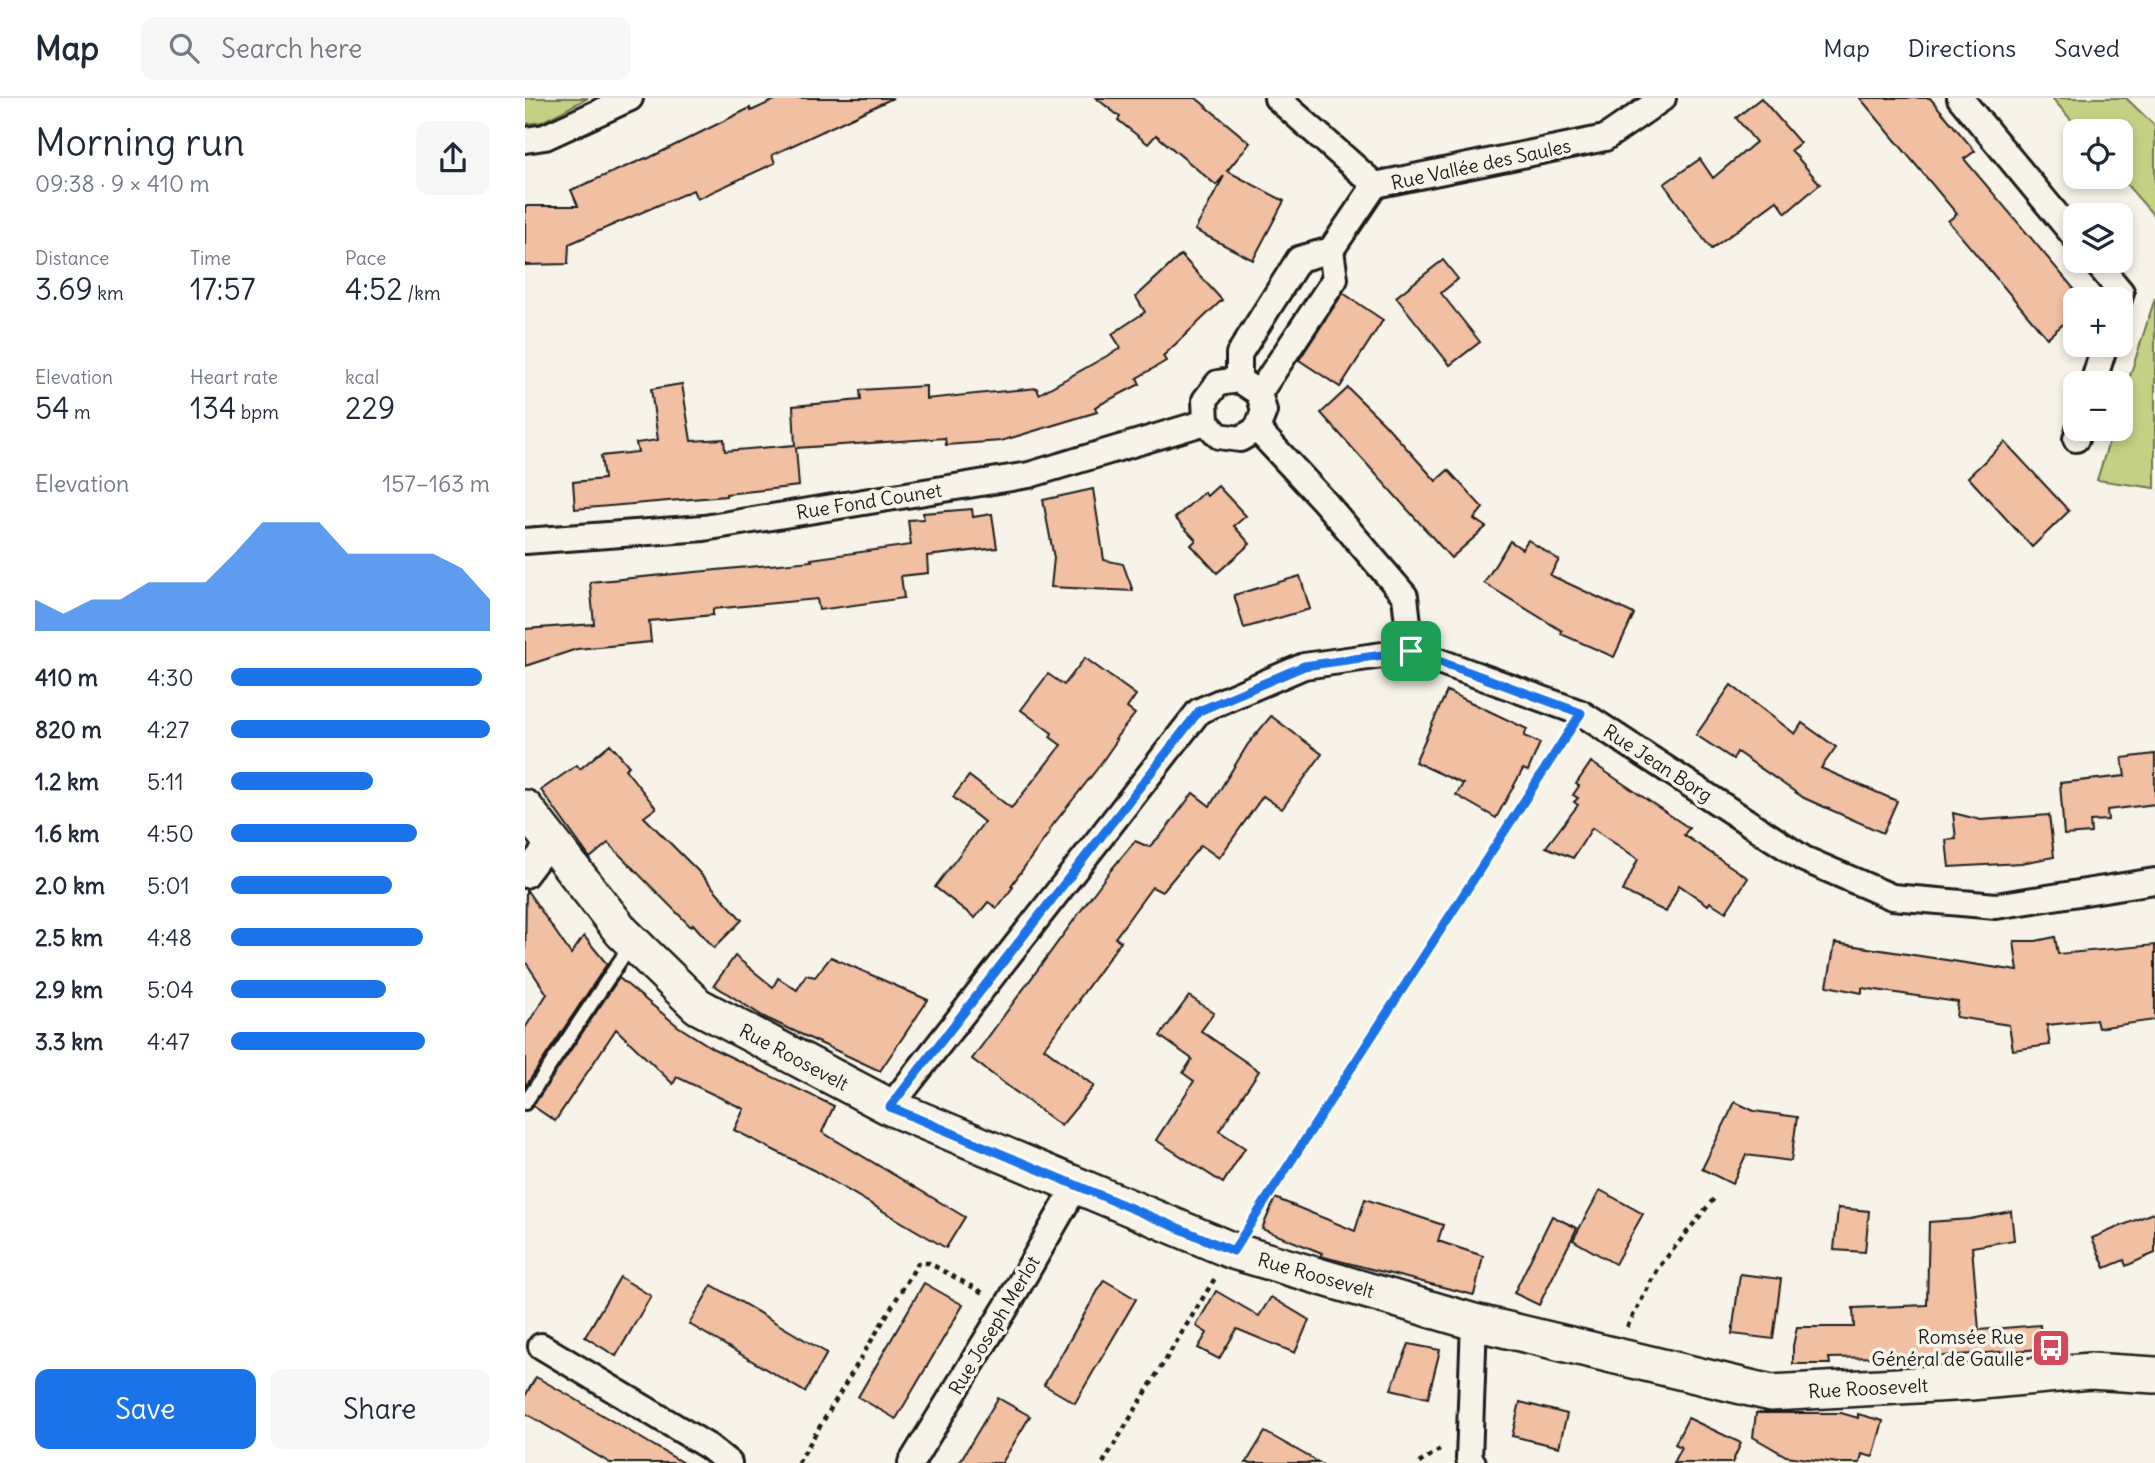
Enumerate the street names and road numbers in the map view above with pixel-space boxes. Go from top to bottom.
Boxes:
street label: Rue Vallée des Saules [1389,133,1573,195]
street label: Rue Fond Counet [795,478,943,524]
street label: Rue Jean Borg [1599,719,1717,807]
street label: Rue Roosevelt [735,1018,853,1096]
street label: Rue Roosevelt [1255,1247,1377,1303]
street label: Rue Joseph Merlot [943,1251,1045,1399]
street label: Rue Roosevelt [1807,1373,1929,1403]

